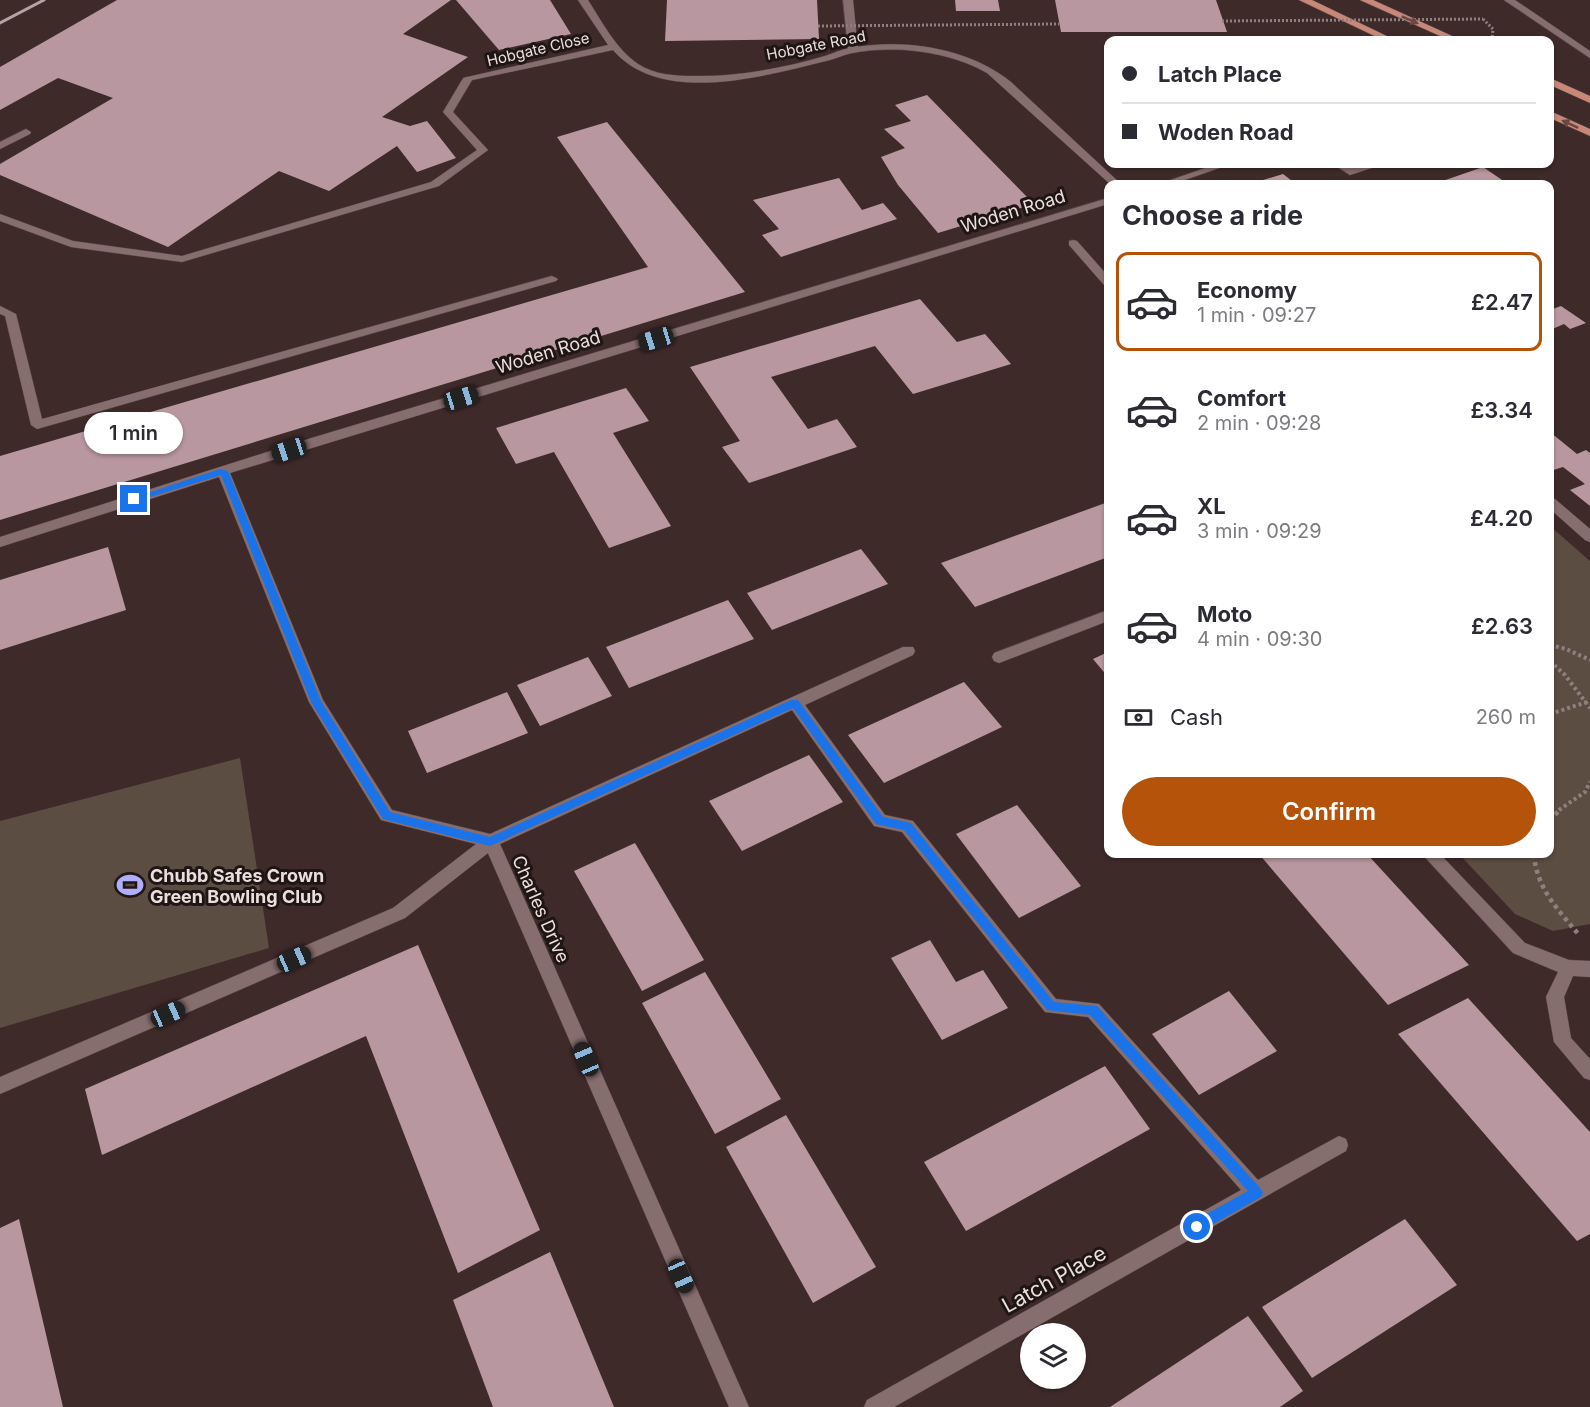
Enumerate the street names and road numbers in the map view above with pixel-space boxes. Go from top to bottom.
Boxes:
street label: Hobgate Road [765,26,867,64]
street label: Hobgate Close [485,28,591,70]
street label: Woden Road [958,185,1068,237]
street label: Woden Road [493,326,603,378]
street label: Charles Drive [508,852,574,966]
street label: Latch Place [998,1240,1110,1318]

